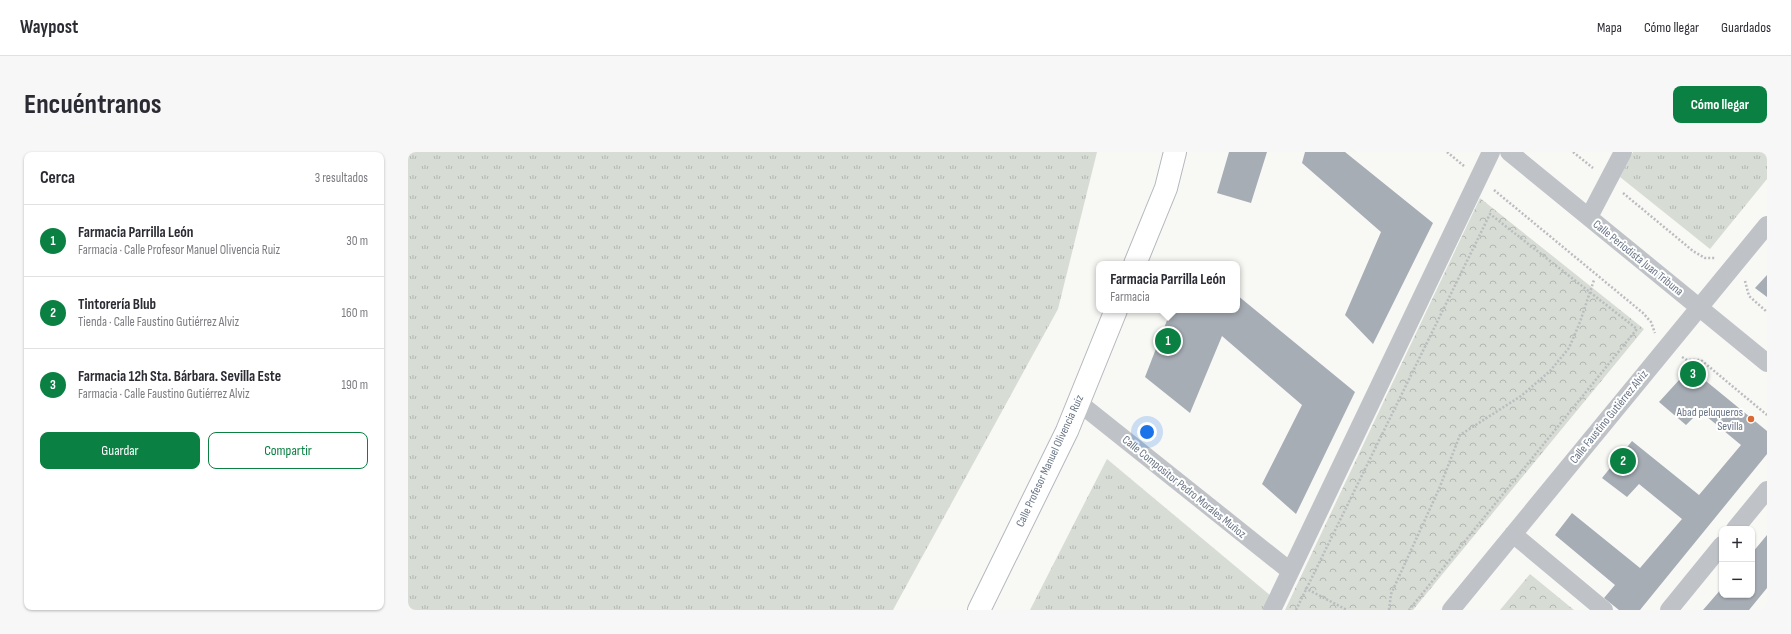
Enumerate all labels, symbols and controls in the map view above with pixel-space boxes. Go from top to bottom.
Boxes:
text: Waypost [20,16,78,39]
text: Mapa [1597,19,1622,36]
text: Cómo llegar [1644,19,1699,36]
text: Guardados [1721,19,1771,36]
button: Cómo llegar [1673,86,1767,123]
text: Encuéntranos [24,88,162,121]
text: Cerca [40,168,75,188]
text: 3 resultados [315,170,368,186]
street label: Calle Periodista Juan Tribuna [1590,217,1687,299]
text: Farmacia Parrilla León [78,223,194,242]
text: 1 [50,233,56,249]
text: 30 m [346,233,368,249]
text: Farmacia · Calle Profesor Manuel Olivencia Ruiz [78,242,280,258]
popup [1096,261,1240,313]
text: Farmacia Parrilla León [1110,270,1226,289]
text: Farmacia [1110,289,1150,305]
text: Tintorería Blub [78,295,156,314]
text: 2 [50,305,56,321]
text: 160 m [342,305,368,321]
text: Tienda · Calle Faustino Gutiérrez Alviz [78,314,239,330]
pin: 1 [1155,326,1181,356]
pin: 3 [1680,359,1706,389]
text: Farmacia 12h Sta. Bárbara. Sevilla Este [78,367,281,386]
street label: Calle Faustino Gutiérrez Alviz [1567,367,1652,467]
text: 3 [50,377,56,393]
text: 190 m [341,377,368,393]
text: Farmacia · Calle Faustino Gutiérrez Alviz [78,386,250,402]
street label: Calle Profesor Manuel Olivencia Ruiz [1013,392,1088,529]
place label: Abad peluqueros Sevilla [1676,405,1743,434]
marker: Abad peluqueros Sevilla [1746,414,1756,424]
your location [1137,422,1157,442]
button: Guardar [40,432,200,469]
button: Compartir [208,432,368,469]
street label: Calle Compositor Pedro Morales Muñoz [1119,432,1249,542]
pin: 2 [1610,446,1636,476]
map controls [1719,526,1755,598]
button: + [1719,526,1755,562]
button: − [1719,562,1755,598]

